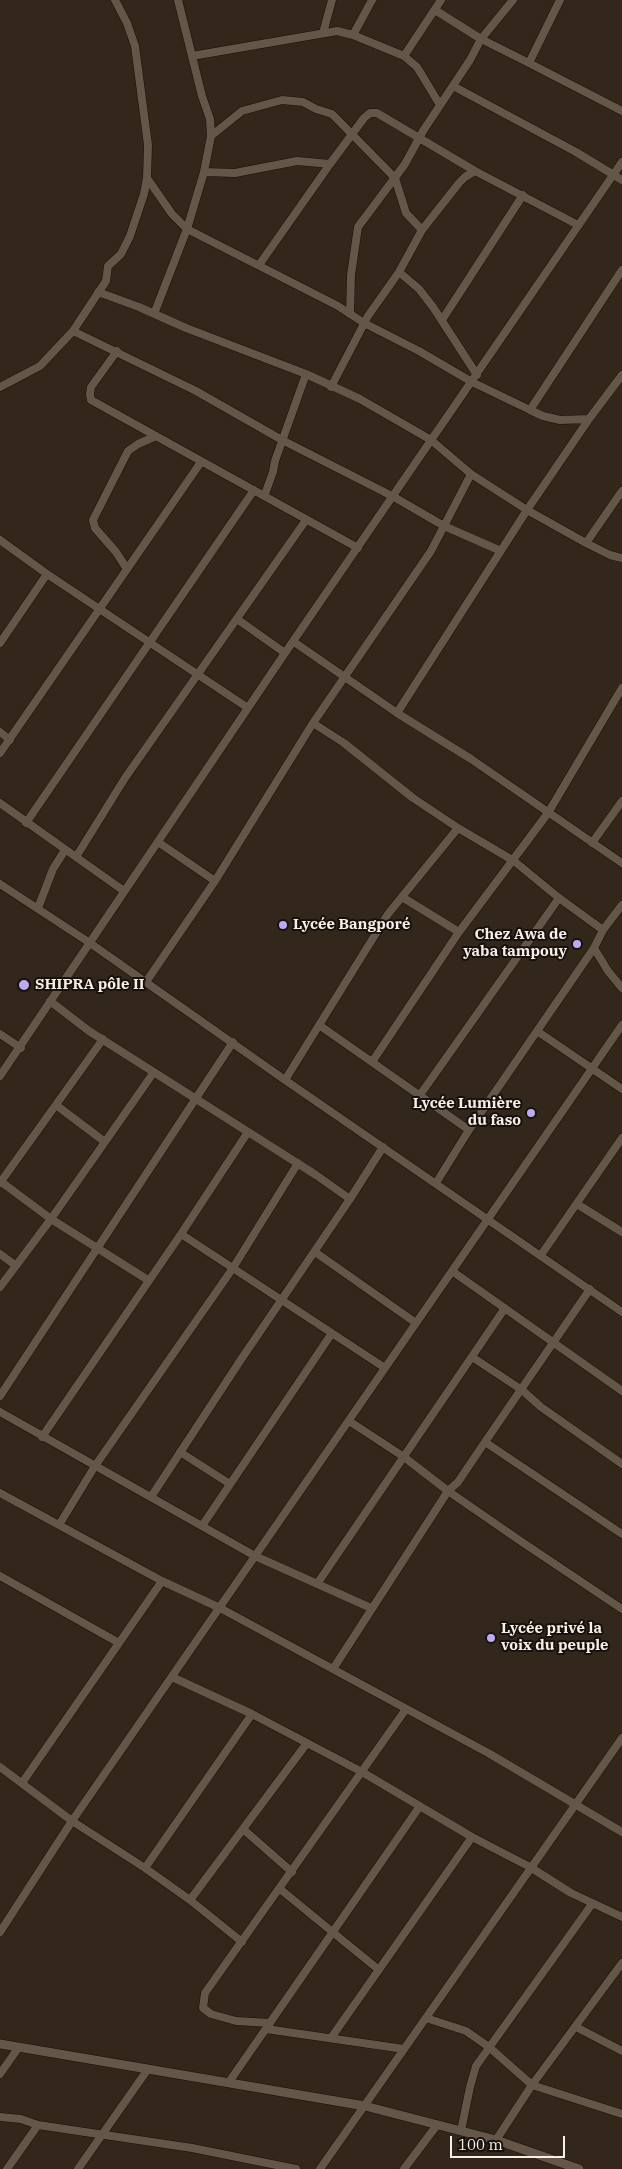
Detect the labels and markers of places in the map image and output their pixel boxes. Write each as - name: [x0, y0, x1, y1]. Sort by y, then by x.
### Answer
- place label: Lycée Bangporé: [293, 916, 410, 934]
- marker: Lycée Bangporé: [277, 919, 289, 931]
- place label: Chez Awa de yaba tampouy: [463, 926, 567, 961]
- marker: Chez Awa de yaba tampouy: [571, 938, 583, 950]
- place label: SHIPRA pôle II: [35, 976, 144, 994]
- marker: SHIPRA pôle II: [17, 978, 31, 992]
- place label: Lycée Lumière du faso: [413, 1095, 521, 1130]
- marker: Lycée Lumière du faso: [525, 1107, 537, 1119]
- place label: Lycée privé la voix du peuple: [501, 1620, 609, 1655]
- marker: Lycée privé la voix du peuple: [485, 1632, 497, 1644]

